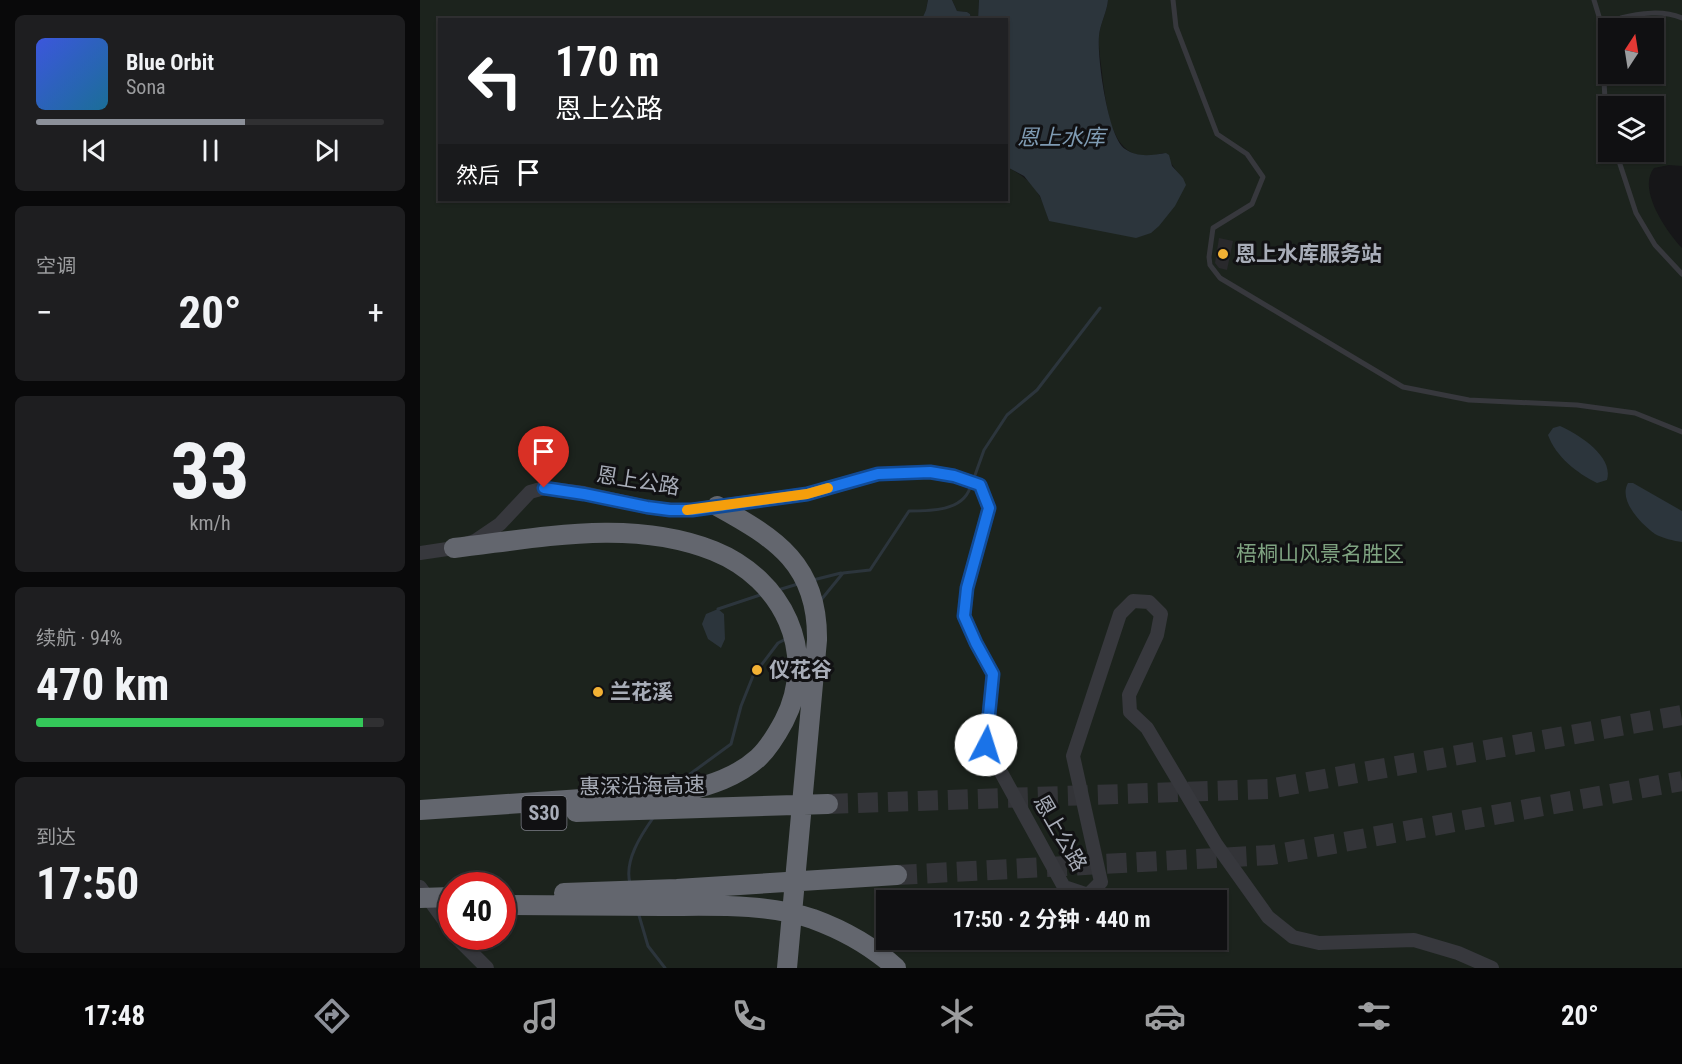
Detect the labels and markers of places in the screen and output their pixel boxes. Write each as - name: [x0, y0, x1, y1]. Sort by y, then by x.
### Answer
- place label: 恩上水库服务站: [1235, 242, 1382, 266]
- marker: 恩上水库服务站: [1216, 247, 1230, 261]
- pin: [518, 426, 569, 488]
- place label: 仪花谷: [769, 658, 832, 682]
- marker: 仪花谷: [750, 663, 764, 677]
- place label: 兰花溪: [610, 680, 673, 704]
- marker: 兰花溪: [591, 685, 605, 699]

